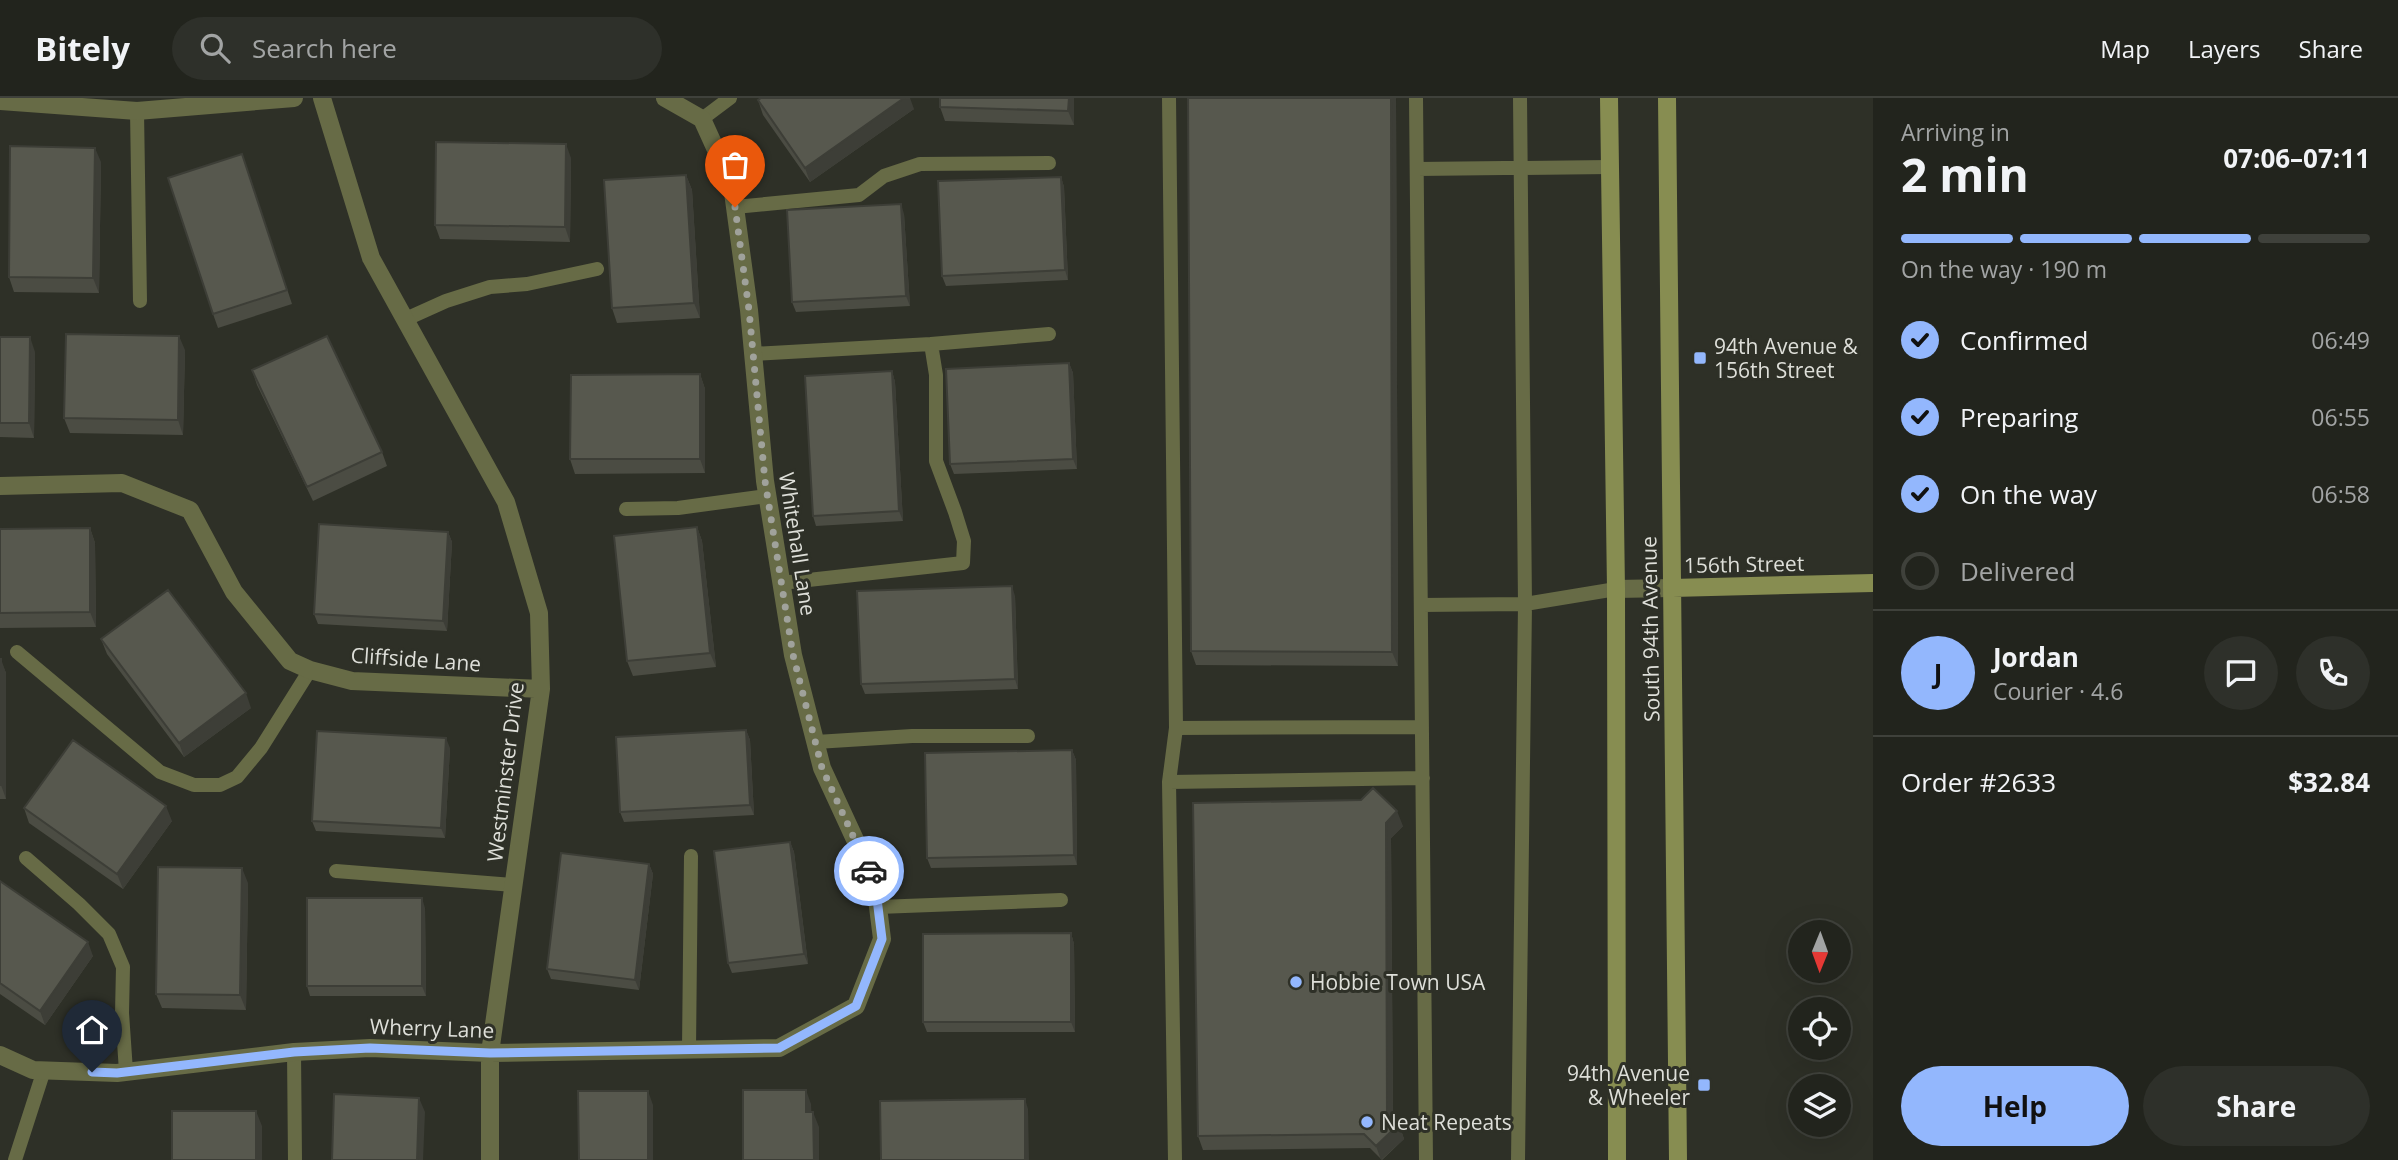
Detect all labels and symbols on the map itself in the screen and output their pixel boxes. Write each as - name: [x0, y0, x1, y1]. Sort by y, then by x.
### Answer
- pin: [705, 135, 765, 207]
- place label: 94th Avenue & 156th Street: [1714, 332, 1858, 384]
- marker: 94th Avenue & 156th Street: [1692, 350, 1708, 366]
- street label: Whitehall Lane: [773, 470, 823, 618]
- street label: South 94th Avenue: [1634, 536, 1666, 722]
- street label: 156th Street: [1684, 549, 1804, 579]
- street label: Cliffside Lane: [350, 640, 482, 678]
- street label: Westminster Drive: [480, 680, 530, 864]
- courier: [834, 836, 904, 906]
- north arrow: [1788, 920, 1852, 984]
- place label: Hobbie Town USA: [1310, 968, 1486, 996]
- marker: Hobbie Town USA: [1288, 974, 1304, 990]
- pin: [62, 1000, 122, 1072]
- street label: Wherry Lane: [369, 1012, 495, 1044]
- place label: 94th Avenue & Wheeler: [1567, 1059, 1690, 1111]
- marker: 94th Avenue & Wheeler: [1696, 1077, 1712, 1093]
- place label: Neat Repeats: [1381, 1108, 1512, 1136]
- marker: Neat Repeats: [1359, 1114, 1375, 1130]

